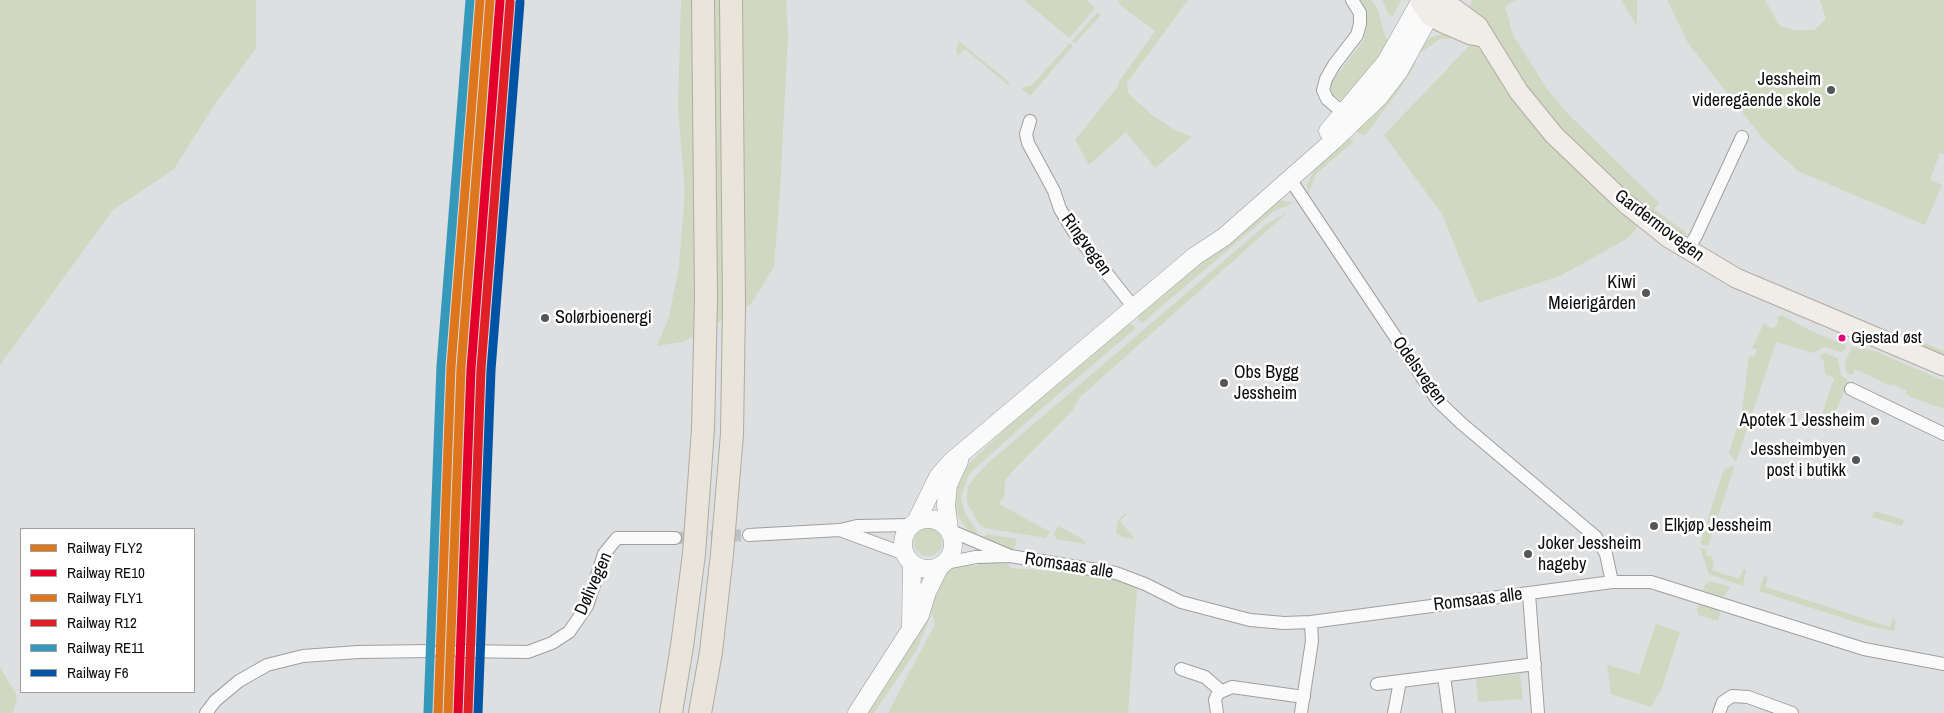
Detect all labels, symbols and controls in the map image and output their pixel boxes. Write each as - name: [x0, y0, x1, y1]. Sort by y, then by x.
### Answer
- place label: Jessheim videregående skole: [1692, 69, 1821, 112]
- marker: Jessheim videregående skole: [1825, 84, 1837, 96]
- street label: Gardermovegen: [1610, 185, 1708, 267]
- street label: Ringvegen: [1056, 210, 1116, 280]
- place label: Kiwi Meierigården: [1548, 272, 1636, 314]
- marker: Kiwi Meierigården: [1640, 287, 1652, 299]
- place label: Solørbioenergi: [555, 307, 652, 329]
- marker: Solørbioenergi: [539, 312, 551, 324]
- place label: Gjestad øst: [1851, 328, 1922, 348]
- street label: Odelsvegen: [1387, 333, 1451, 409]
- marker: Gjestad øst: [1837, 333, 1847, 343]
- place label: Obs Bygg Jessheim: [1234, 362, 1299, 404]
- marker: Obs Bygg Jessheim: [1218, 377, 1230, 389]
- place label: Apotek 1 Jessheim: [1739, 410, 1865, 432]
- marker: Apotek 1 Jessheim: [1869, 415, 1881, 427]
- place label: Jessheimbyen post i butikk: [1751, 439, 1846, 482]
- marker: Jessheimbyen post i butikk: [1850, 454, 1862, 466]
- place label: Elkjøp Jessheim: [1664, 515, 1771, 537]
- marker: Elkjøp Jessheim: [1648, 520, 1660, 532]
- legend: [20, 528, 195, 693]
- place label: Joker Jessheim hageby: [1538, 533, 1641, 576]
- text: Railway FLY2: [67, 537, 143, 558]
- street label: Romsaas alle: [1023, 548, 1115, 584]
- marker: Joker Jessheim hageby: [1522, 548, 1534, 560]
- street label: Dølivegen: [571, 549, 617, 619]
- text: Railway RE10: [67, 562, 145, 583]
- street label: Romsaas alle: [1432, 584, 1524, 616]
- text: Railway FLY1: [67, 587, 143, 608]
- text: Railway R12: [67, 612, 137, 633]
- text: Railway RE11: [67, 637, 144, 658]
- text: Railway F6: [67, 662, 129, 683]

